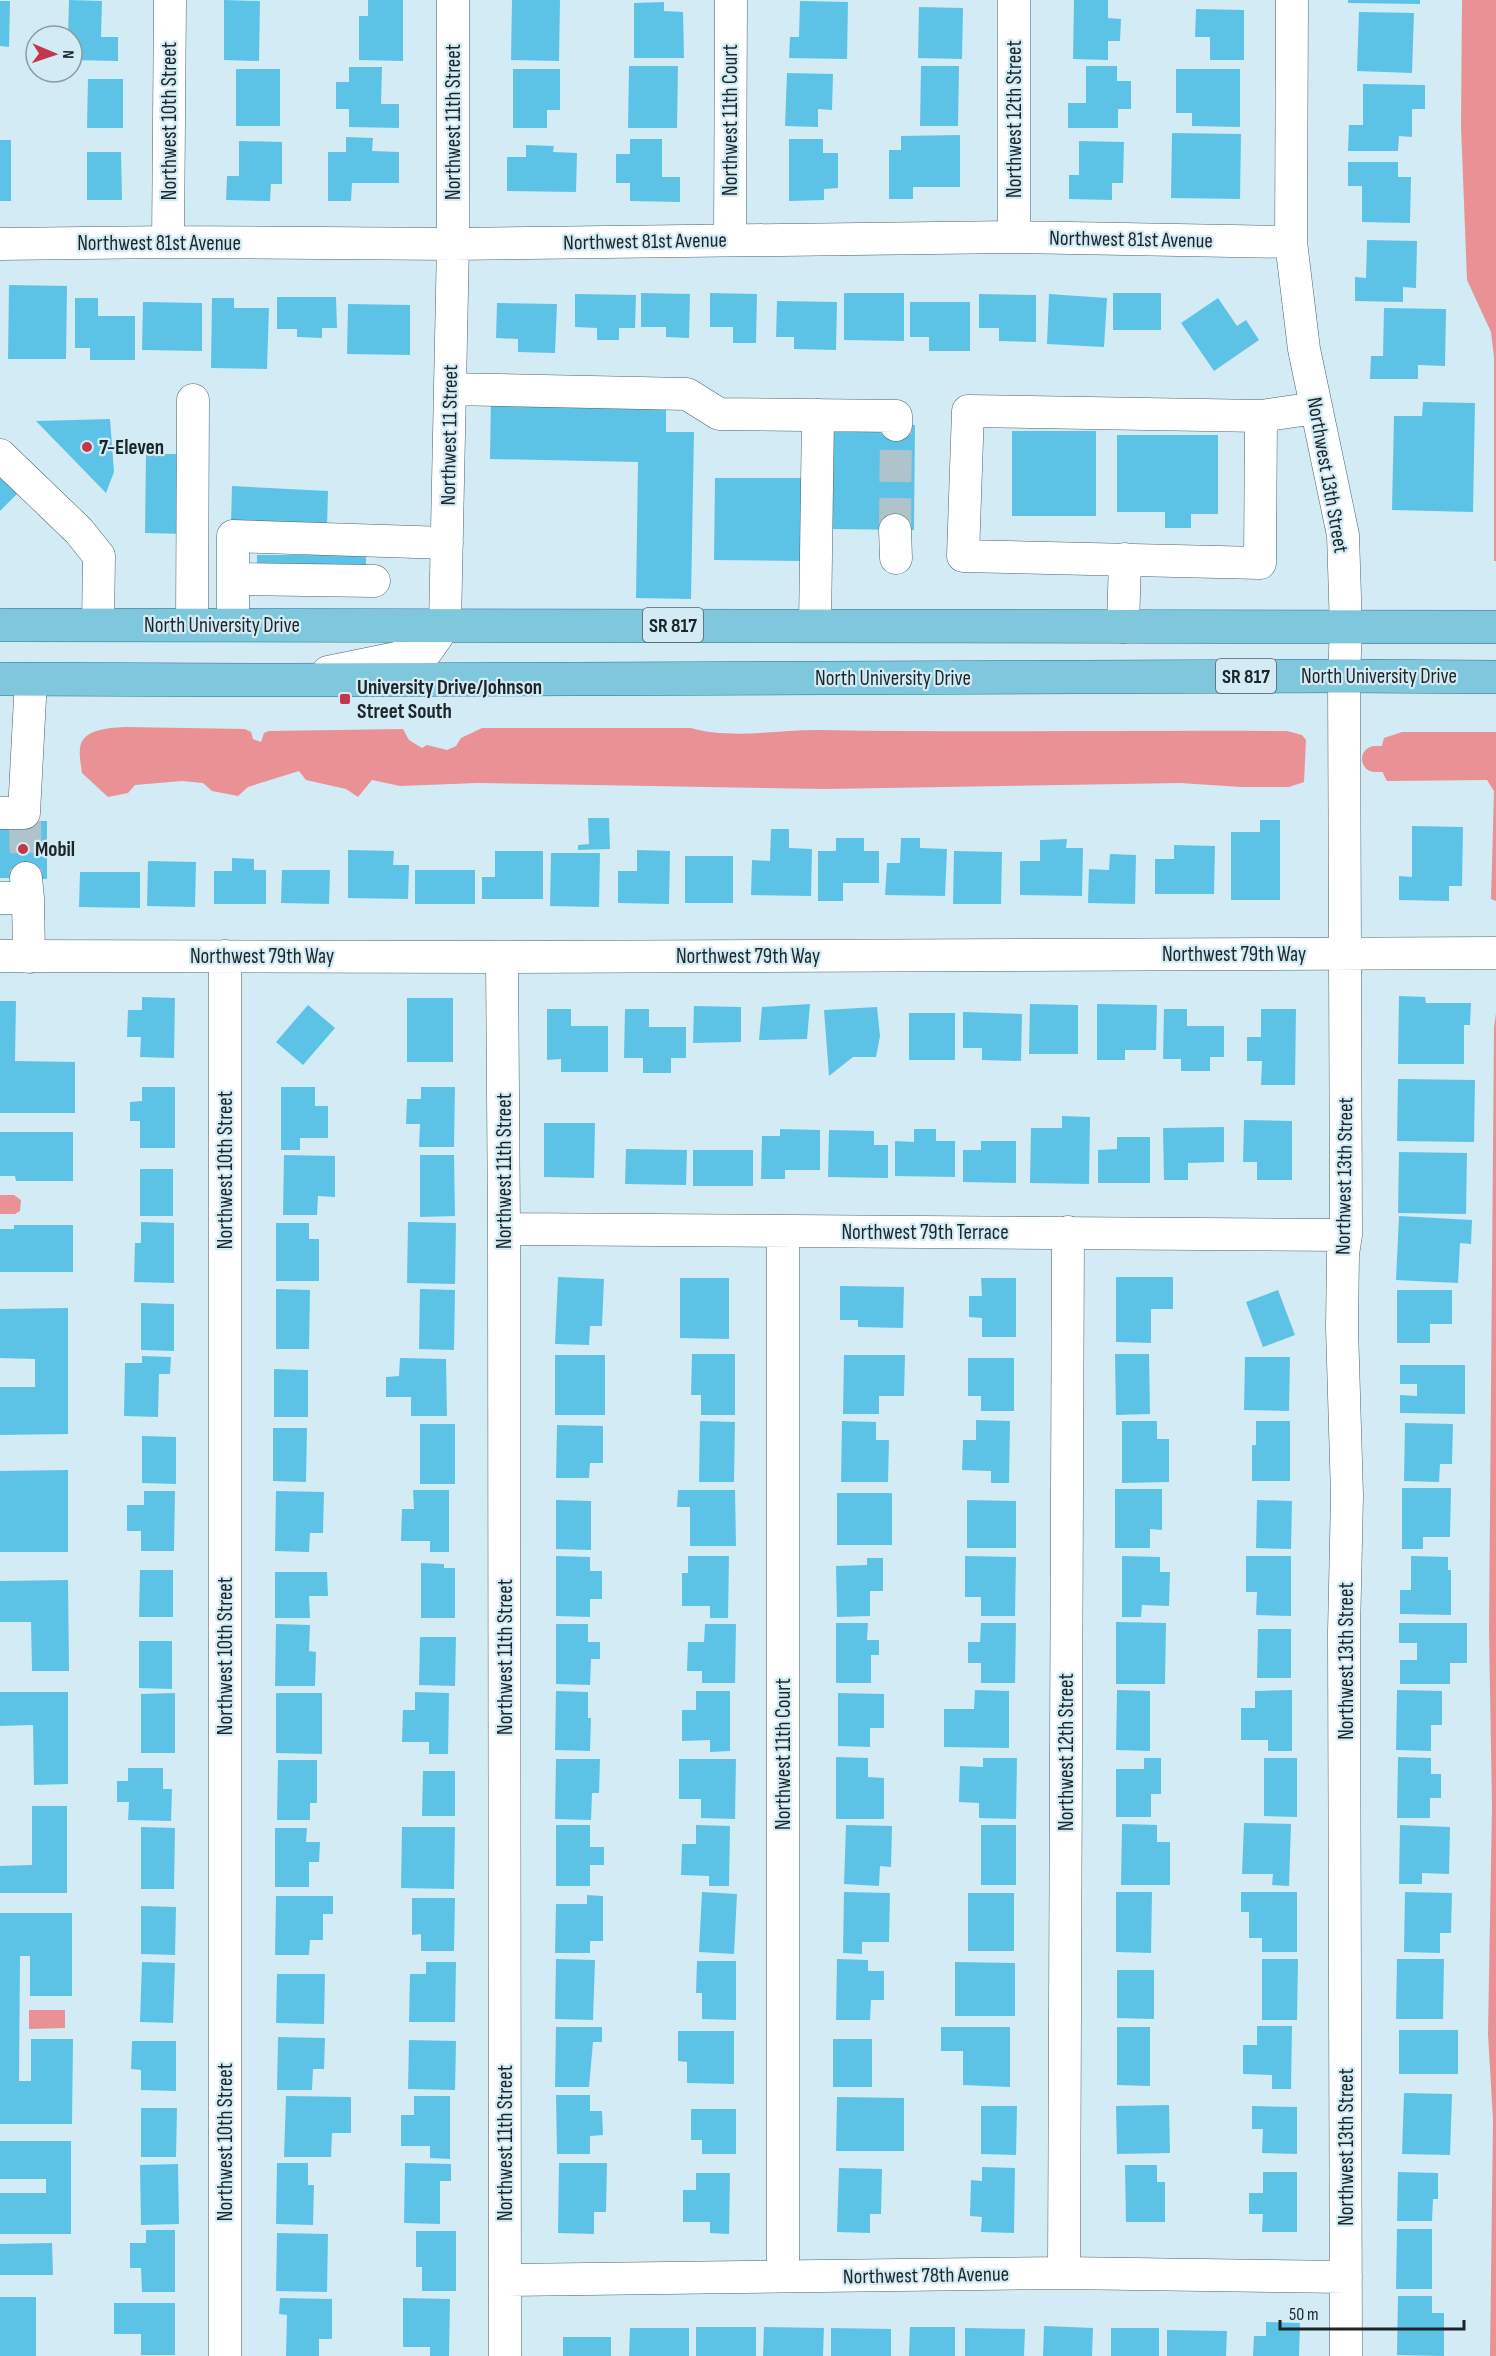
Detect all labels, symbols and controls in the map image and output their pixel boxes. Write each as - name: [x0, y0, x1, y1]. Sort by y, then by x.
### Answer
- north arrow: [24, 24, 84, 84]
- street label: Northwest 12th Street: [1002, 40, 1027, 198]
- street label: Northwest 10th Street: [157, 42, 182, 200]
- street label: Northwest 11th Street: [441, 44, 466, 200]
- street label: Northwest 11th Court: [718, 44, 743, 196]
- text: N: [58, 50, 77, 59]
- street label: Northwest 81st Avenue: [1049, 226, 1213, 253]
- street label: Northwest 81st Avenue: [563, 228, 727, 255]
- street label: Northwest 81st Avenue: [77, 231, 241, 256]
- street label: Northwest 11 Street: [436, 364, 463, 506]
- street label: Northwest 13th Street: [1302, 395, 1354, 555]
- place label: 7-Eleven: [99, 435, 164, 460]
- marker: 7-Eleven: [80, 440, 94, 454]
- road number: SR 817: [643, 608, 703, 642]
- street label: North University Drive: [144, 613, 300, 638]
- road number: SR 817: [1216, 659, 1276, 693]
- street label: North University Drive: [1301, 664, 1457, 689]
- street label: North University Drive: [815, 666, 971, 691]
- place label: University Drive/Johnson Street South: [357, 675, 542, 724]
- marker: University Drive/Johnson Street South: [338, 692, 352, 706]
- place label: Mobil: [35, 837, 75, 862]
- marker: Mobil: [16, 842, 30, 856]
- street label: Northwest 79th Way: [1162, 942, 1306, 967]
- street label: Northwest 79th Way: [190, 944, 334, 969]
- street label: Northwest 79th Way: [676, 944, 820, 969]
- street label: Northwest 10th Street: [213, 1091, 238, 1249]
- street label: Northwest 11th Street: [492, 1093, 517, 1249]
- street label: Northwest 13th Street: [1331, 1097, 1358, 1255]
- street label: Northwest 79th Terrace: [841, 1220, 1009, 1245]
- street label: Northwest 10th Street: [213, 1577, 238, 1735]
- street label: Northwest 11th Street: [493, 1579, 518, 1735]
- street label: Northwest 13th Street: [1334, 1582, 1359, 1740]
- street label: Northwest 12th Street: [1054, 1673, 1079, 1831]
- street label: Northwest 11th Court: [771, 1678, 796, 1830]
- street label: Northwest 10th Street: [213, 2063, 238, 2221]
- street label: Northwest 11th Street: [493, 2065, 518, 2221]
- street label: Northwest 13th Street: [1334, 2068, 1359, 2226]
- street label: Northwest 78th Avenue: [843, 2262, 1009, 2289]
- scale bar: [1280, 2293, 1464, 2331]
- text: 50 m: [1289, 2304, 1319, 2325]

